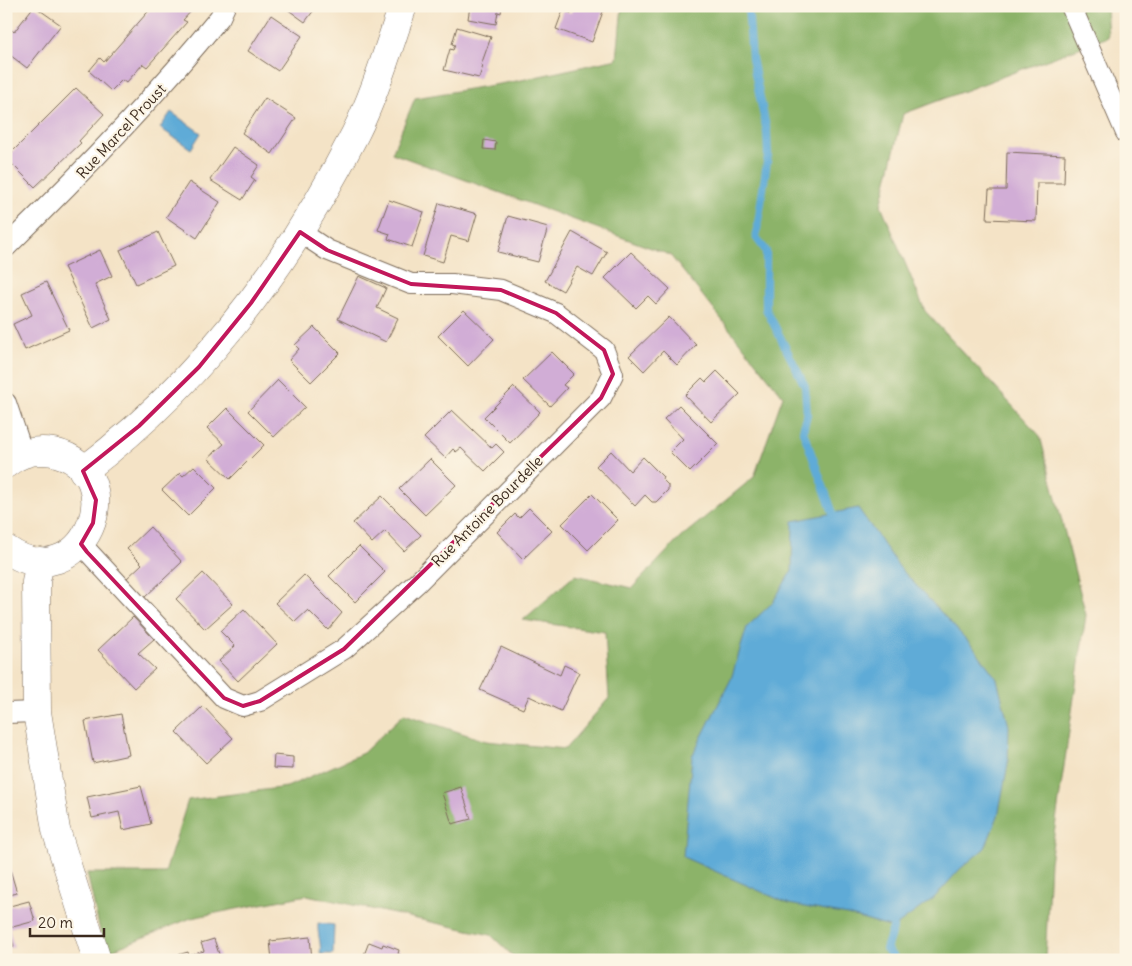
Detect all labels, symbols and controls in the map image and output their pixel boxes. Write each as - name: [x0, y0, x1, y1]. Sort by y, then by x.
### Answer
- street label: Rue Marcel Proust: [72, 80, 170, 182]
- street label: Rue Antoine Bourdelle: [427, 451, 547, 571]
- scale bar: [30, 906, 104, 938]
- text: 20 m: [38, 913, 73, 932]

